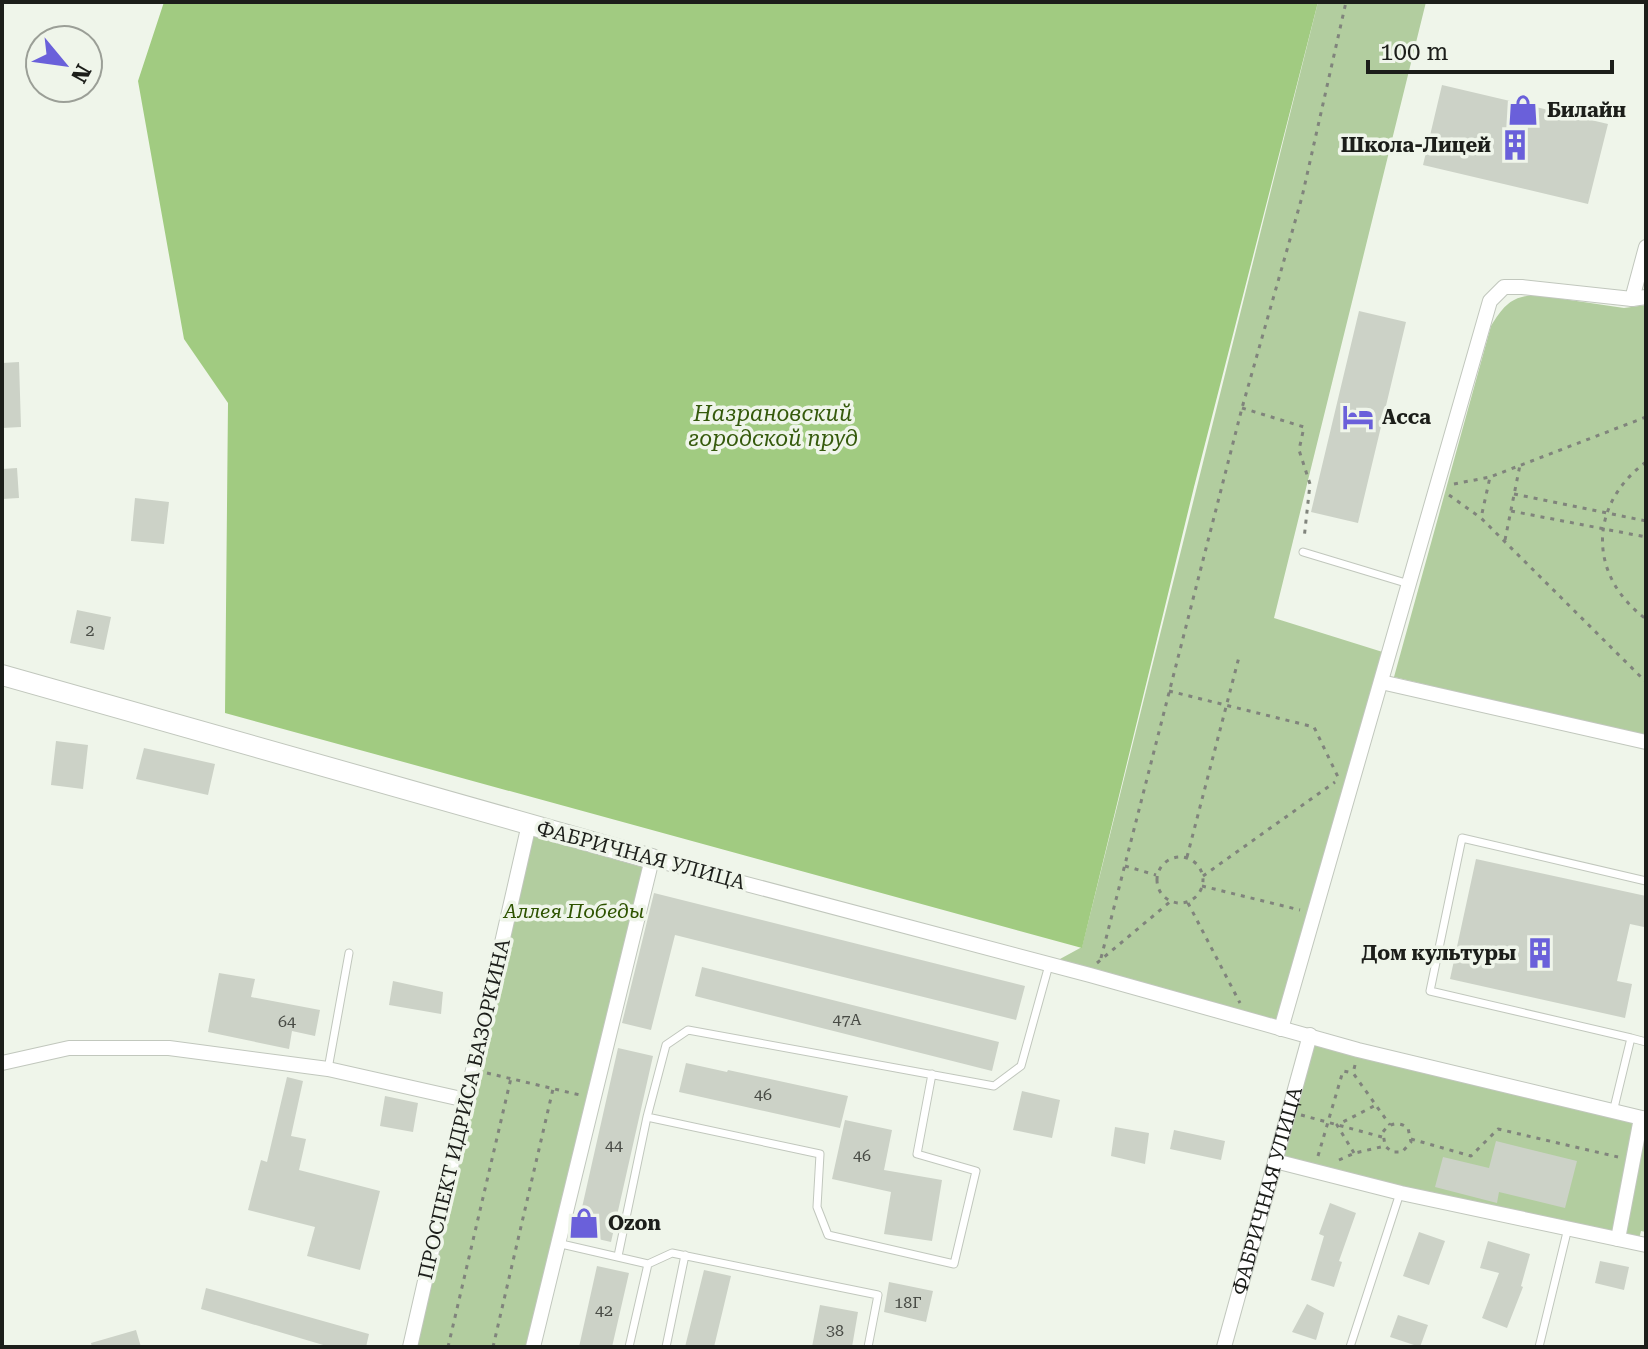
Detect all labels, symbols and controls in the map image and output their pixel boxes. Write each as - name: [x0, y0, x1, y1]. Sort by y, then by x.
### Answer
- north arrow: [24, 24, 104, 104]
- scale bar: [1368, 24, 1612, 74]
- text: 100 m: [1380, 38, 1448, 66]
- text: N: [66, 60, 96, 87]
- shop icon: Билайн: [1506, 93, 1540, 127]
- place label: Билайн: [1547, 98, 1626, 122]
- building icon: Школа-Лицей: [1498, 128, 1532, 162]
- place label: Школа-Лицей: [1341, 133, 1491, 157]
- hotel icon: Асса: [1341, 400, 1375, 434]
- water label: Назрановский городской пруд: [688, 401, 858, 451]
- place label: Асса: [1382, 405, 1431, 429]
- house number: 2: [86, 621, 95, 640]
- street label: ФАБРИЧНАЯ УЛИЦА: [534, 816, 748, 894]
- park label: Аллея Победы: [503, 899, 644, 923]
- street label: ПРОСПЕКТ ИДРИСА БАЗОРКИНА: [413, 936, 515, 1282]
- building icon: Дом культуры: [1523, 936, 1557, 970]
- place label: Дом культуры: [1362, 941, 1516, 965]
- house number: 47А: [832, 1010, 862, 1029]
- house number: 64: [278, 1012, 296, 1031]
- street label: ФАБРИЧНАЯ УЛИЦА: [1227, 1084, 1307, 1298]
- house number: 46: [754, 1085, 772, 1104]
- house number: 44: [605, 1136, 623, 1155]
- house number: 46: [853, 1146, 871, 1165]
- shop icon: Ozon: [567, 1206, 601, 1240]
- place label: Ozon: [608, 1211, 661, 1235]
- house number: 18Г: [894, 1293, 922, 1312]
- house number: 42: [595, 1301, 613, 1320]
- house number: 38: [826, 1321, 844, 1340]

